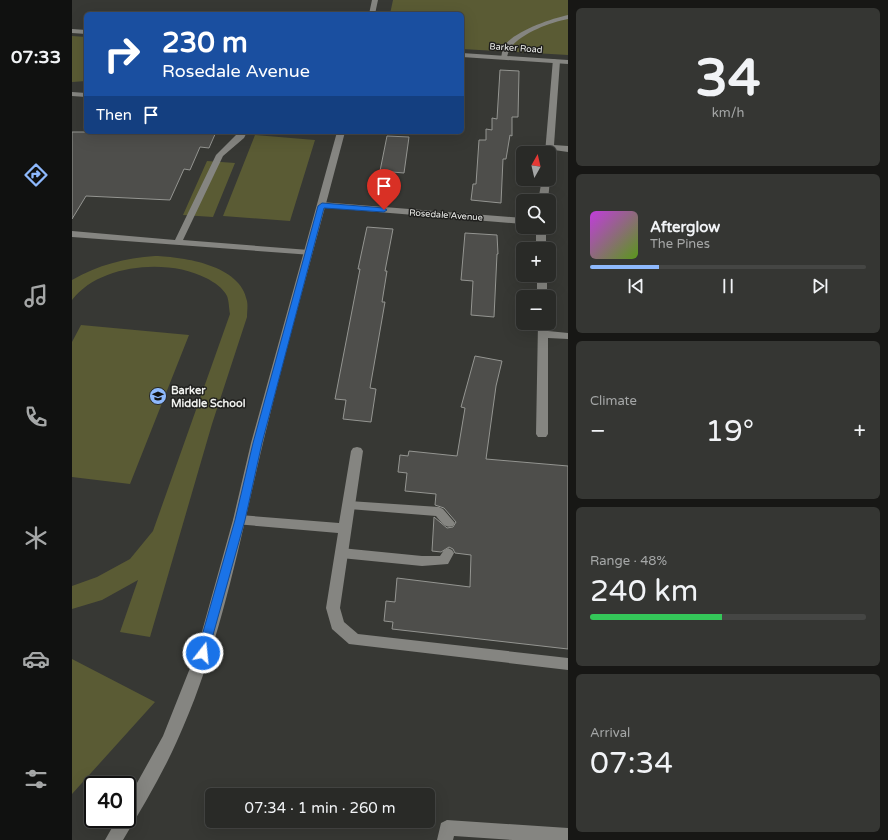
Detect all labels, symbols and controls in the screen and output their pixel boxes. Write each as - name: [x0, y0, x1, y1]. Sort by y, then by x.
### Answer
- text: 230 m: [162, 26, 248, 60]
- icon: right: [96, 28, 148, 80]
- street label: Barker Road: [489, 41, 543, 56]
- text: 07:33: [11, 46, 61, 68]
- text: 34: [695, 47, 761, 110]
- text: Rosedale Avenue: [162, 60, 310, 82]
- icon: arrive: [140, 104, 162, 126]
- text: km/h: [712, 105, 744, 121]
- text: Then: [96, 106, 132, 124]
- north arrow: [516, 146, 556, 186]
- map controls: [516, 146, 556, 330]
- icon: directions: [22, 161, 50, 189]
- pin: [367, 169, 401, 210]
- icon: arrive: [373, 175, 395, 197]
- button: search: [516, 194, 556, 234]
- street label: Rosedale Avenue: [409, 207, 483, 224]
- text: Afterglow: [650, 218, 720, 236]
- text: The Pines: [650, 236, 710, 252]
- button: +: [516, 242, 556, 282]
- icon: previous: [625, 275, 647, 297]
- icon: pause: [717, 275, 739, 297]
- icon: next: [809, 275, 831, 297]
- icon: music: [22, 282, 50, 310]
- button: −: [516, 290, 556, 330]
- place label: Barker Middle School: [171, 384, 246, 410]
- school or university icon: Barker Middle School: [148, 386, 168, 406]
- text: Climate: [590, 393, 637, 409]
- icon: phone: [22, 403, 50, 431]
- text: 19°: [705, 413, 754, 450]
- text: −: [590, 418, 606, 444]
- text: +: [854, 418, 866, 444]
- icon: climate: [22, 524, 50, 552]
- text: Range · 48%: [590, 553, 667, 569]
- text: 240 km: [590, 573, 698, 610]
- position arrow: [182, 632, 224, 674]
- icon: car: [22, 645, 50, 673]
- text: Arrival: [590, 725, 630, 741]
- text: 07:34: [590, 745, 673, 782]
- icon: filters: [22, 765, 50, 793]
- speed limit sign: 40: [84, 776, 136, 828]
- text: 07:34 · 1 min · 260 m: [245, 799, 395, 817]

